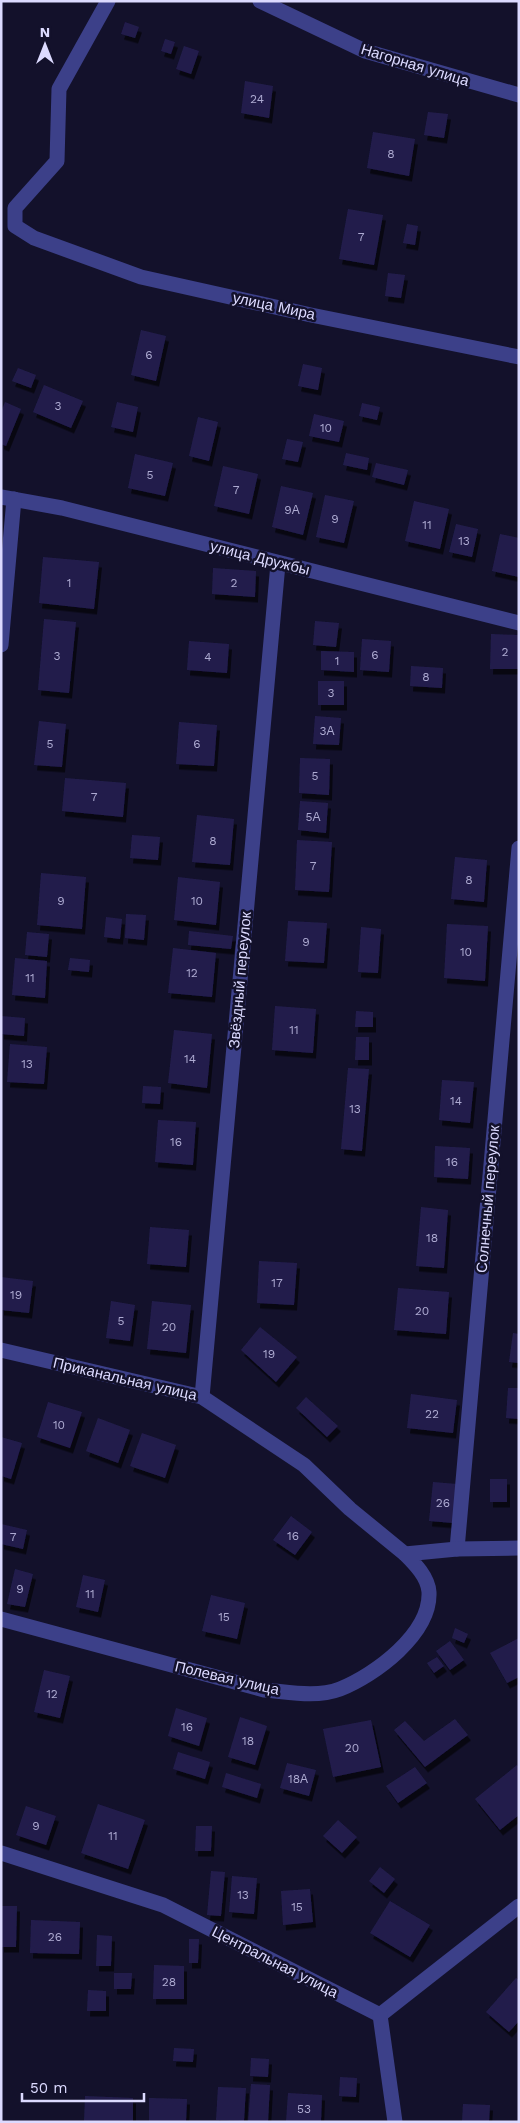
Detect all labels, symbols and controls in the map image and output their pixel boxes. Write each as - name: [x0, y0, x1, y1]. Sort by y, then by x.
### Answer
- north arrow: [20, 20, 70, 70]
- text: N: [40, 24, 50, 40]
- street label: Нагорная улица: [359, 40, 472, 90]
- house number: 24: [250, 92, 264, 106]
- house number: 8: [387, 147, 395, 161]
- house number: 7: [358, 230, 365, 244]
- street label: улица Мира: [231, 288, 318, 324]
- house number: 6: [145, 348, 153, 362]
- house number: 3: [55, 399, 62, 413]
- house number: 10: [320, 421, 332, 435]
- house number: 5: [147, 468, 154, 482]
- house number: 7: [233, 483, 240, 497]
- house number: 9А: [284, 503, 300, 517]
- house number: 9: [331, 512, 339, 526]
- house number: 11: [422, 518, 432, 532]
- house number: 13: [458, 534, 470, 548]
- street label: улица Дружбы: [208, 537, 312, 579]
- house number: 1: [67, 576, 71, 590]
- house number: 2: [231, 576, 238, 590]
- house number: 2: [502, 645, 509, 659]
- house number: 6: [371, 648, 379, 662]
- house number: 3: [54, 649, 61, 663]
- house number: 4: [204, 650, 212, 664]
- house number: 1: [335, 654, 339, 668]
- house number: 8: [422, 670, 430, 684]
- house number: 3: [328, 686, 335, 700]
- house number: 3А: [320, 724, 335, 738]
- house number: 5: [47, 737, 54, 751]
- house number: 6: [193, 737, 201, 751]
- house number: 5: [312, 769, 319, 783]
- house number: 7: [91, 790, 98, 804]
- house number: 5А: [306, 810, 321, 824]
- house number: 8: [209, 834, 217, 848]
- house number: 7: [310, 859, 317, 873]
- house number: 8: [465, 873, 473, 887]
- house number: 9: [57, 894, 65, 908]
- house number: 10: [191, 894, 203, 908]
- street label: Звёздный переулок: [225, 910, 255, 1049]
- house number: 9: [302, 935, 310, 949]
- house number: 10: [460, 945, 472, 959]
- house number: 12: [186, 966, 198, 980]
- house number: 11: [25, 971, 35, 985]
- house number: 11: [289, 1023, 299, 1037]
- house number: 14: [184, 1052, 196, 1066]
- house number: 13: [21, 1057, 33, 1071]
- house number: 14: [450, 1094, 462, 1108]
- house number: 13: [349, 1102, 361, 1116]
- street label: Солнечный переулок: [473, 1124, 503, 1274]
- house number: 16: [170, 1135, 182, 1149]
- house number: 16: [446, 1155, 458, 1169]
- house number: 18: [426, 1231, 438, 1245]
- house number: 17: [271, 1276, 283, 1290]
- house number: 19: [10, 1288, 22, 1302]
- house number: 20: [415, 1304, 429, 1318]
- house number: 5: [118, 1314, 125, 1328]
- house number: 20: [162, 1320, 176, 1334]
- house number: 19: [263, 1347, 275, 1361]
- street label: Приканальная улица: [51, 1354, 199, 1404]
- house number: 22: [425, 1407, 439, 1421]
- house number: 10: [53, 1418, 65, 1432]
- house number: 26: [436, 1496, 450, 1510]
- house number: 16: [287, 1529, 299, 1543]
- house number: 7: [10, 1530, 17, 1544]
- house number: 9: [16, 1582, 24, 1596]
- house number: 11: [85, 1587, 95, 1601]
- house number: 15: [218, 1610, 230, 1624]
- street label: Полевая улица: [173, 1657, 282, 1699]
- house number: 12: [46, 1687, 58, 1701]
- house number: 16: [181, 1720, 193, 1734]
- house number: 18: [242, 1734, 254, 1748]
- house number: 20: [345, 1741, 359, 1755]
- house number: 18А: [288, 1772, 308, 1786]
- house number: 9: [32, 1819, 40, 1833]
- house number: 11: [108, 1829, 118, 1843]
- house number: 13: [237, 1888, 249, 1902]
- house number: 15: [291, 1900, 303, 1914]
- street label: Центральная улица: [209, 1922, 342, 2002]
- house number: 26: [48, 1930, 62, 1944]
- house number: 28: [162, 1975, 176, 1989]
- scale bar: [22, 2070, 145, 2102]
- text: 50 m: [30, 2079, 67, 2097]
- house number: 53: [297, 2102, 311, 2116]

